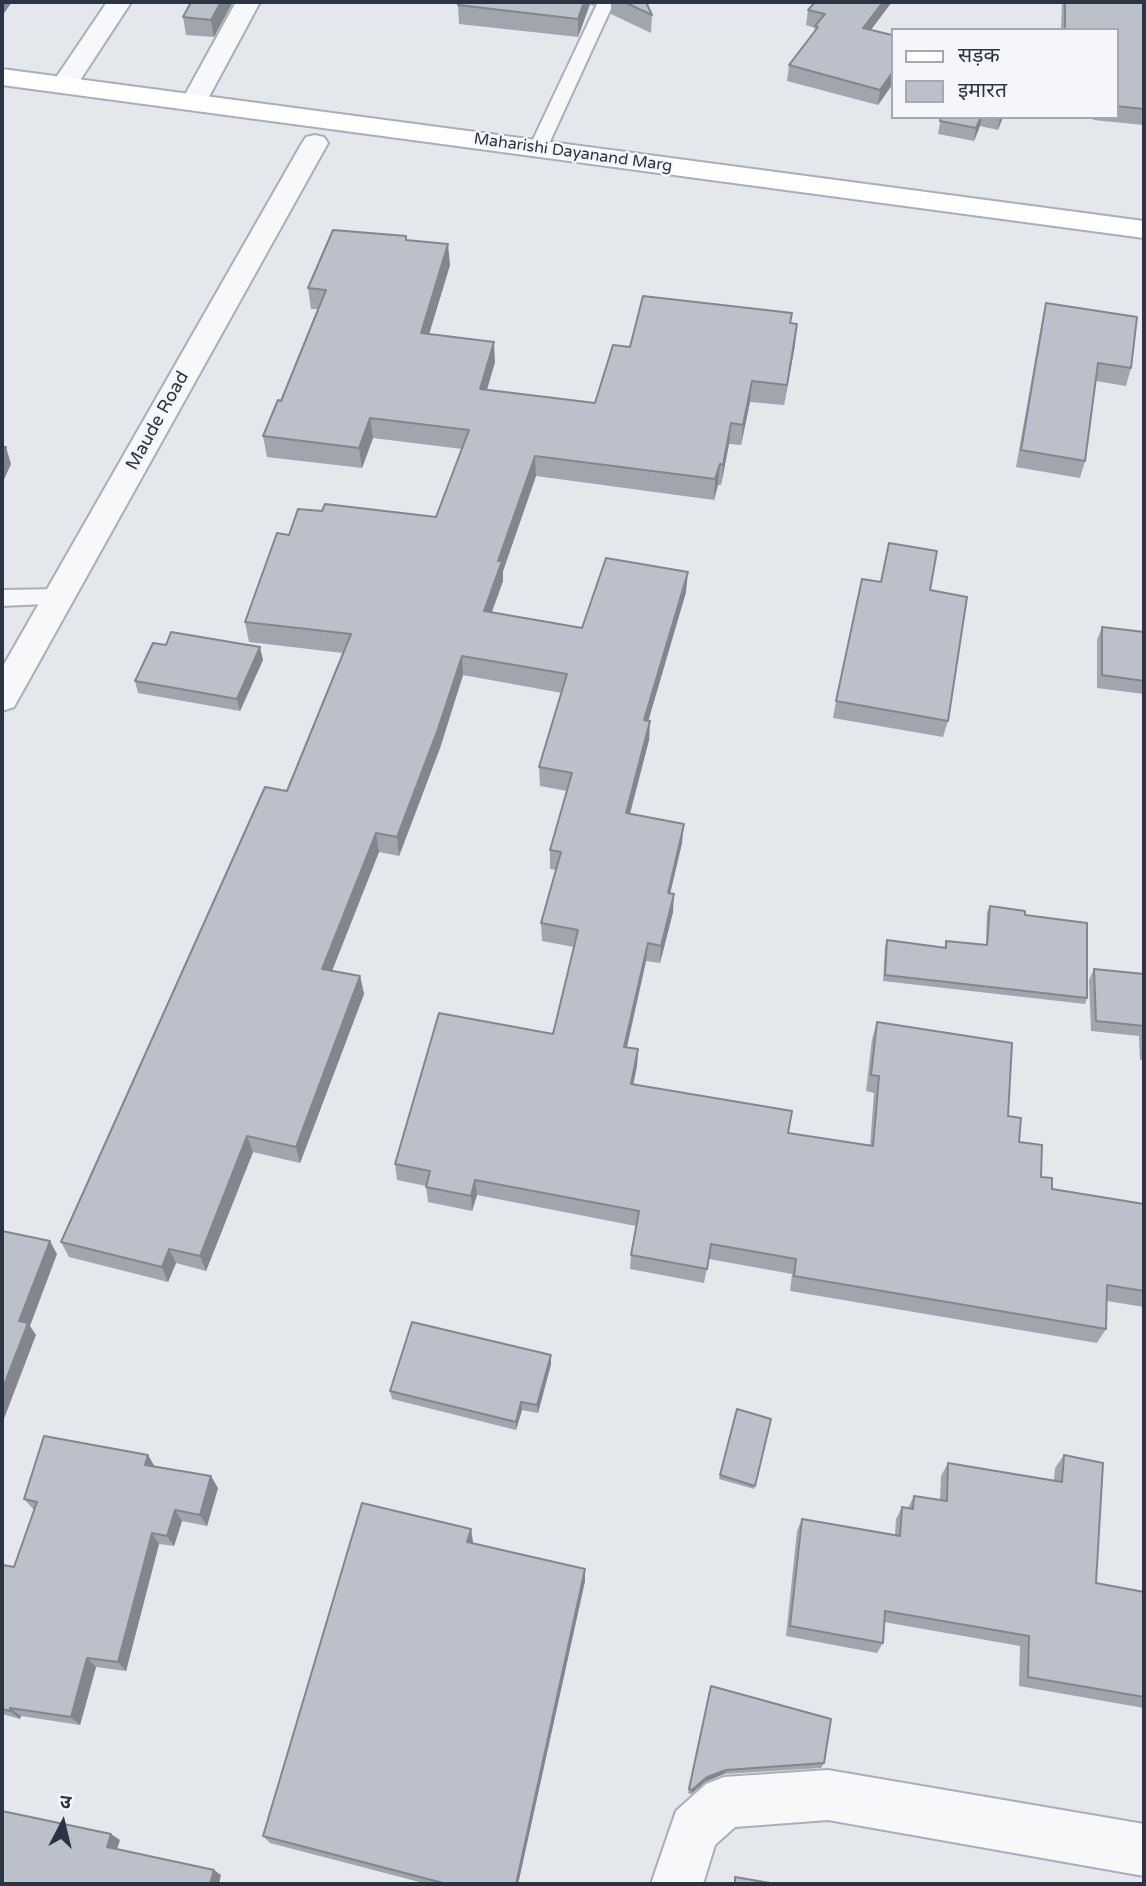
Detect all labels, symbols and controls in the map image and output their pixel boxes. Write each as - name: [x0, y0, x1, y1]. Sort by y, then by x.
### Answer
- legend: [890, 28, 1118, 119]
- text: सड़क: [958, 43, 1000, 68]
- text: इमारत: [958, 78, 1007, 103]
- street label: Maharishi Dayanand Marg: [473, 130, 673, 176]
- street label: Maude Road: [122, 368, 194, 474]
- north arrow: [28, 1788, 98, 1858]
- text: उ: [59, 1791, 72, 1814]

